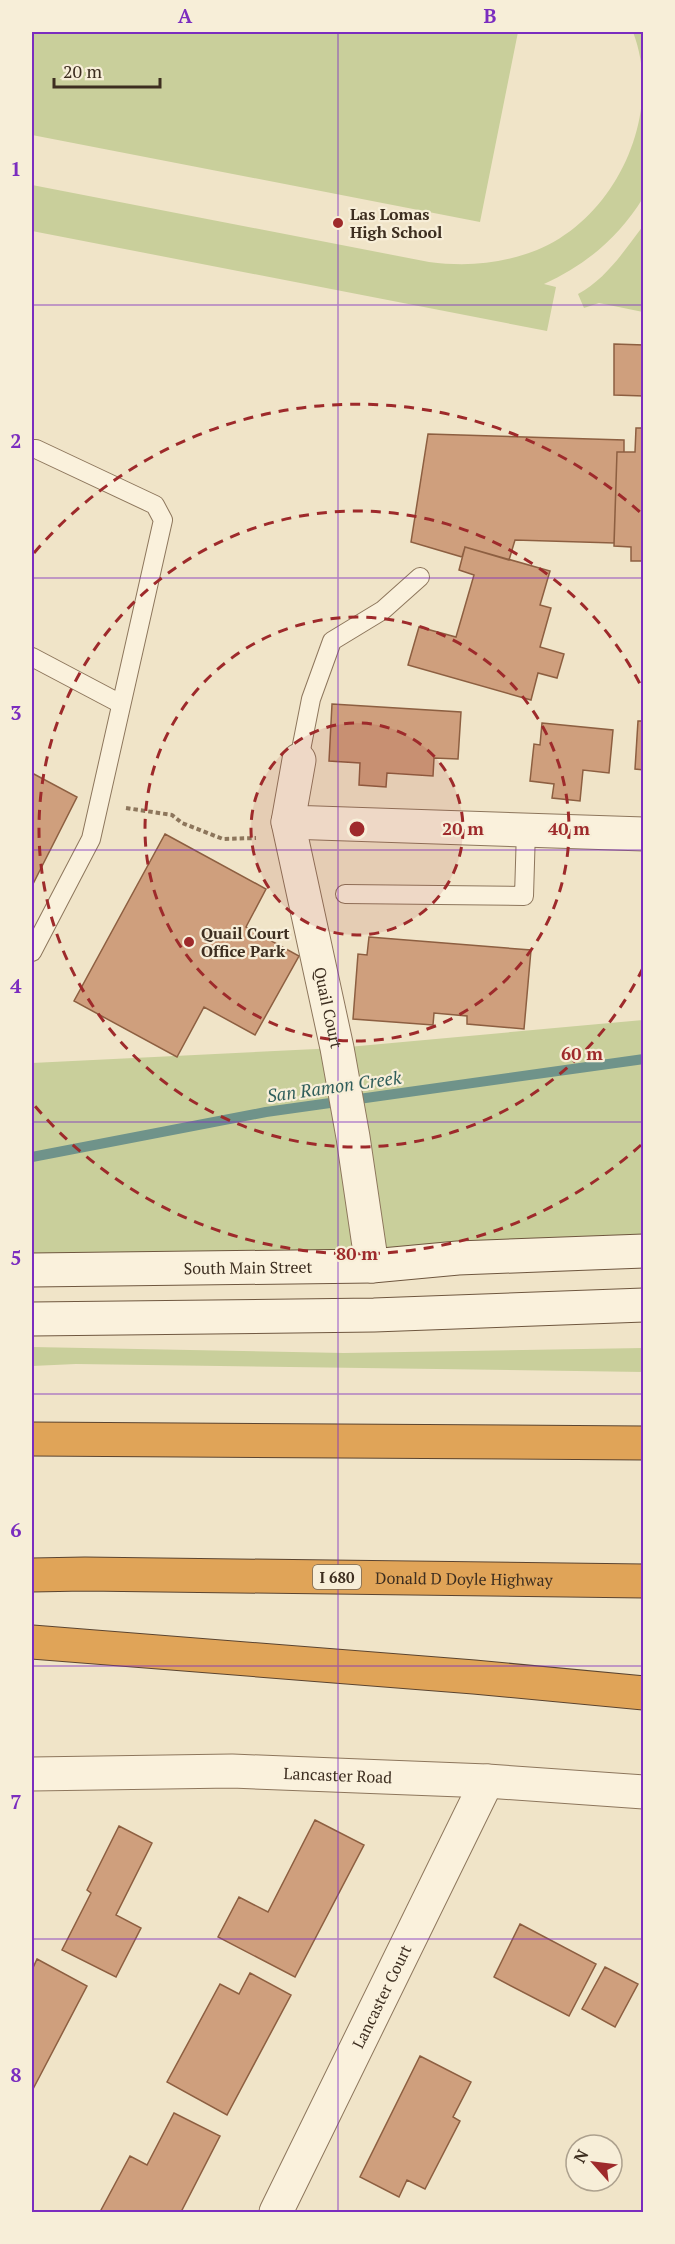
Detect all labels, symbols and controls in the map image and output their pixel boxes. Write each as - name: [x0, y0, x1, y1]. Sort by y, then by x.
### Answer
- text: A: [178, 2, 193, 29]
- text: B: [484, 2, 497, 29]
- scale bar: [54, 51, 160, 89]
- text: 20 m: [63, 59, 103, 83]
- text: 1: [10, 155, 22, 182]
- place label: Las Lomas High School: [350, 203, 442, 243]
- marker: Las Lomas High School: [331, 216, 345, 230]
- text: 2: [10, 427, 22, 454]
- text: 3: [10, 699, 22, 726]
- text: 20 m: [442, 816, 484, 840]
- text: 40 m: [548, 816, 590, 840]
- centre of rings: [347, 819, 367, 839]
- place label: Quail Court Office Park: [201, 922, 290, 962]
- marker: Quail Court Office Park: [182, 935, 196, 949]
- street label: Quail Court: [309, 965, 348, 1051]
- text: 4: [10, 972, 22, 999]
- text: 60 m: [561, 1041, 603, 1065]
- water label: San Ramon Creek: [265, 1065, 403, 1107]
- text: 80 m: [336, 1241, 378, 1265]
- text: 5: [10, 1244, 22, 1271]
- street label: South Main Street: [183, 1256, 313, 1279]
- text: 6: [10, 1516, 22, 1543]
- road number: I 680: [313, 1565, 361, 1589]
- street label: Donald D Doyle Highway: [375, 1567, 554, 1591]
- street label: Lancaster Road: [283, 1762, 393, 1788]
- text: 7: [10, 1788, 22, 1815]
- street label: Lancaster Court: [347, 1941, 416, 2052]
- text: 8: [10, 2061, 22, 2088]
- north arrow: [564, 2133, 624, 2193]
- text: N: [568, 2145, 593, 2166]

